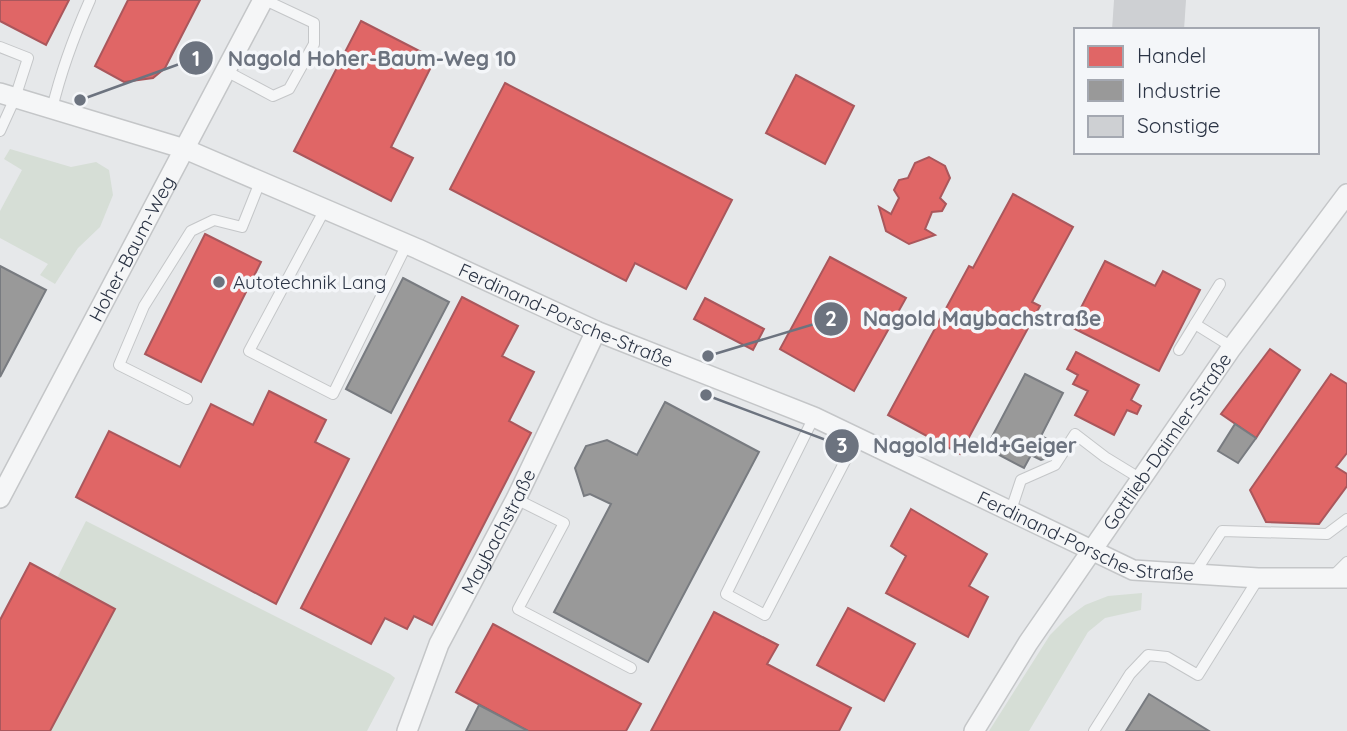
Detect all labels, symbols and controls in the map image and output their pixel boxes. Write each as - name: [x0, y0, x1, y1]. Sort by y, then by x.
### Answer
- legend: [1074, 28, 1319, 154]
- callout: Nagold Hoher-Baum-Weg 10: [179, 37, 530, 79]
- text: Handel: [1137, 42, 1206, 68]
- text: 1: [192, 45, 200, 71]
- text: Nagold Hoher-Baum-Weg 10: [228, 45, 516, 71]
- text: Industrie: [1137, 77, 1221, 103]
- text: Sonstige: [1137, 112, 1220, 138]
- street label: Hoher-Baum-Weg: [83, 172, 180, 326]
- street label: Ferdinand-Porsche-Straße: [455, 257, 677, 372]
- place label: Autotechnik Lang: [233, 270, 386, 294]
- marker: Autotechnik Lang: [211, 274, 227, 290]
- callout: Nagold Maybachstraße: [813, 298, 1115, 340]
- text: 2: [825, 305, 837, 331]
- text: Nagold Maybachstraße: [863, 305, 1101, 331]
- street label: Gottlieb-Daimler-Straße: [1097, 348, 1236, 535]
- callout: Nagold Held+Geiger: [824, 425, 1091, 467]
- text: 3: [836, 432, 848, 458]
- text: Nagold Held+Geiger: [873, 432, 1077, 458]
- street label: Maybachstraße: [456, 465, 541, 598]
- street label: Ferdinand-Porsche-Straße: [974, 485, 1195, 586]

